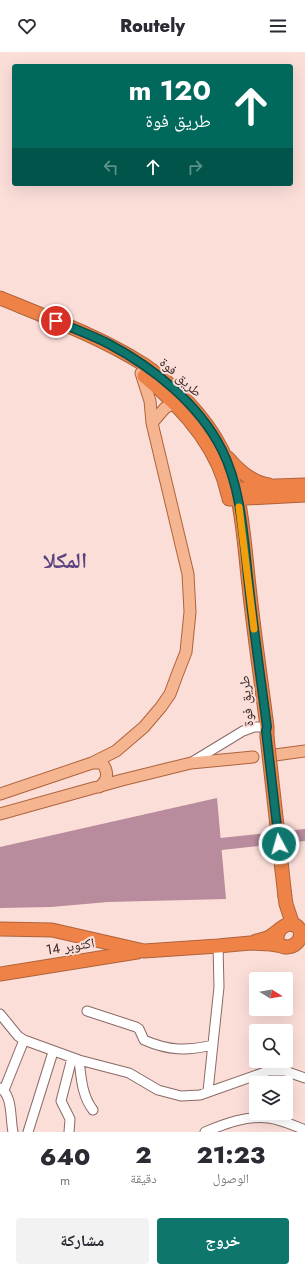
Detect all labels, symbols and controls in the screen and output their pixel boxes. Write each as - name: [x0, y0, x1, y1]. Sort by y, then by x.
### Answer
- text: Routely: [120, 13, 185, 39]
- icon: heart: [16, 15, 38, 37]
- icon: menu: [267, 15, 289, 37]
- text: 120 m: [128, 70, 211, 111]
- icon: ahead: [225, 80, 277, 132]
- text: طريق فوة: [145, 108, 211, 134]
- icon: left: [100, 156, 122, 178]
- icon: ahead: [142, 156, 164, 178]
- icon: right: [184, 156, 206, 178]
- pin: [39, 304, 73, 338]
- icon: arrive: [45, 310, 67, 332]
- street label: طريق فوة: [155, 352, 207, 402]
- district label: المكلا: [43, 544, 87, 576]
- street label: طريق فوة: [234, 675, 258, 727]
- position arrow: [258, 823, 300, 865]
- street label: 14 اكتوبر: [44, 932, 96, 960]
- north arrow: [249, 972, 293, 1016]
- map controls: [249, 972, 293, 1120]
- button: search: [249, 1024, 293, 1068]
- button: layers: [249, 1076, 293, 1120]
- text: 2: [135, 1137, 152, 1172]
- text: 21:23: [196, 1137, 265, 1172]
- text: 640: [40, 1139, 90, 1174]
- text: دقيقة: [130, 1169, 157, 1188]
- text: الوصول: [213, 1169, 249, 1188]
- text: m: [60, 1171, 70, 1190]
- button: مشاركة: [16, 1218, 149, 1264]
- button: خروج: [157, 1218, 289, 1264]

